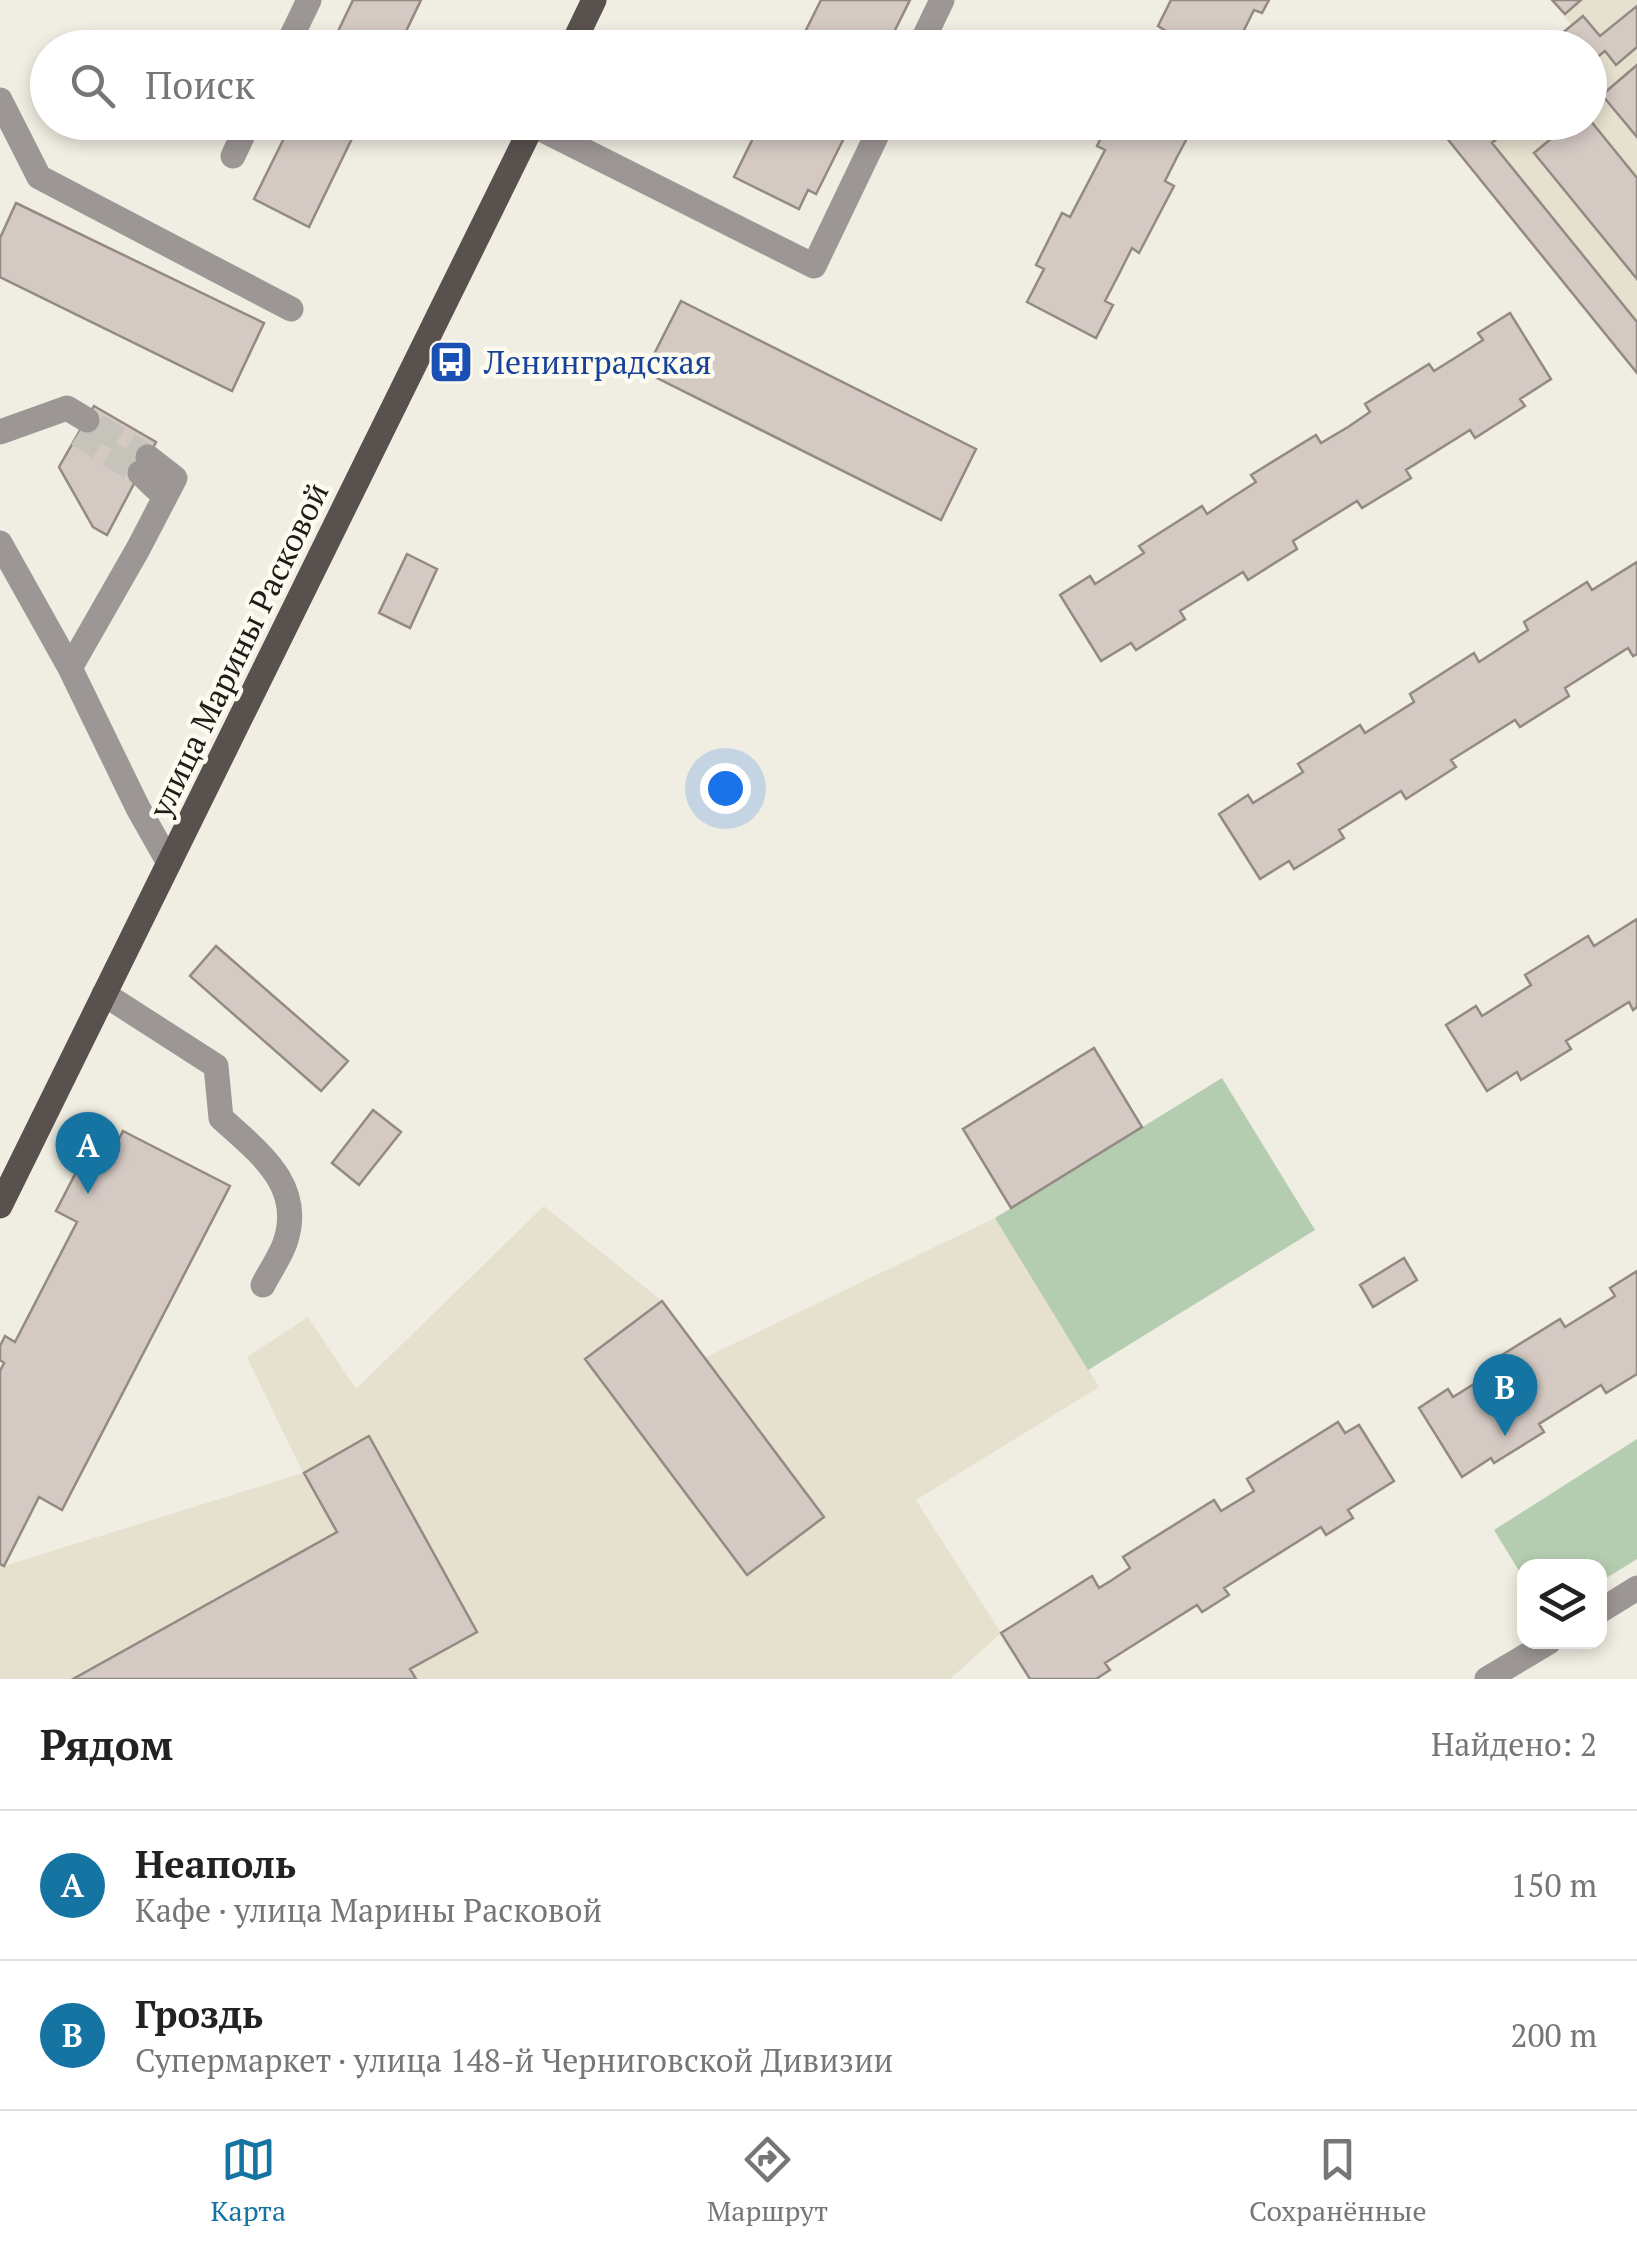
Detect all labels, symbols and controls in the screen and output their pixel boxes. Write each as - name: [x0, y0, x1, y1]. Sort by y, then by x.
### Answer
- search box: [30, 30, 1607, 140]
- icon: search: [65, 58, 120, 113]
- text: Поиск: [145, 60, 255, 110]
- bus stop icon: Ленинградская: [428, 339, 474, 385]
- place label: Ленинградская: [483, 341, 712, 383]
- street label: улица Марины Расковой: [138, 476, 337, 825]
- your location: [700, 763, 751, 814]
- pin: A: [56, 1112, 120, 1194]
- pin: B: [1472, 1354, 1538, 1436]
- map controls: [1517, 1559, 1607, 1649]
- button: layers: [1517, 1559, 1607, 1649]
- text: Рядом: [40, 1716, 173, 1772]
- text: Найдено: 2: [1431, 1723, 1597, 1765]
- text: Неаполь: [135, 1839, 296, 1889]
- text: A: [61, 1864, 84, 1906]
- text: 150 m: [1510, 1864, 1597, 1906]
- text: Кафе · улица Марины Расковой: [135, 1889, 602, 1931]
- text: Гроздь: [135, 1989, 263, 2039]
- text: B: [62, 2014, 83, 2056]
- text: 200 m: [1510, 2014, 1597, 2056]
- text: Супермаркет · улица 148-й Черниговской Дивизии: [135, 2039, 893, 2081]
- tab: Карта: [210, 2132, 286, 2229]
- tab: Маршрут: [707, 2132, 828, 2229]
- tab: Сохранённые: [1249, 2132, 1427, 2229]

